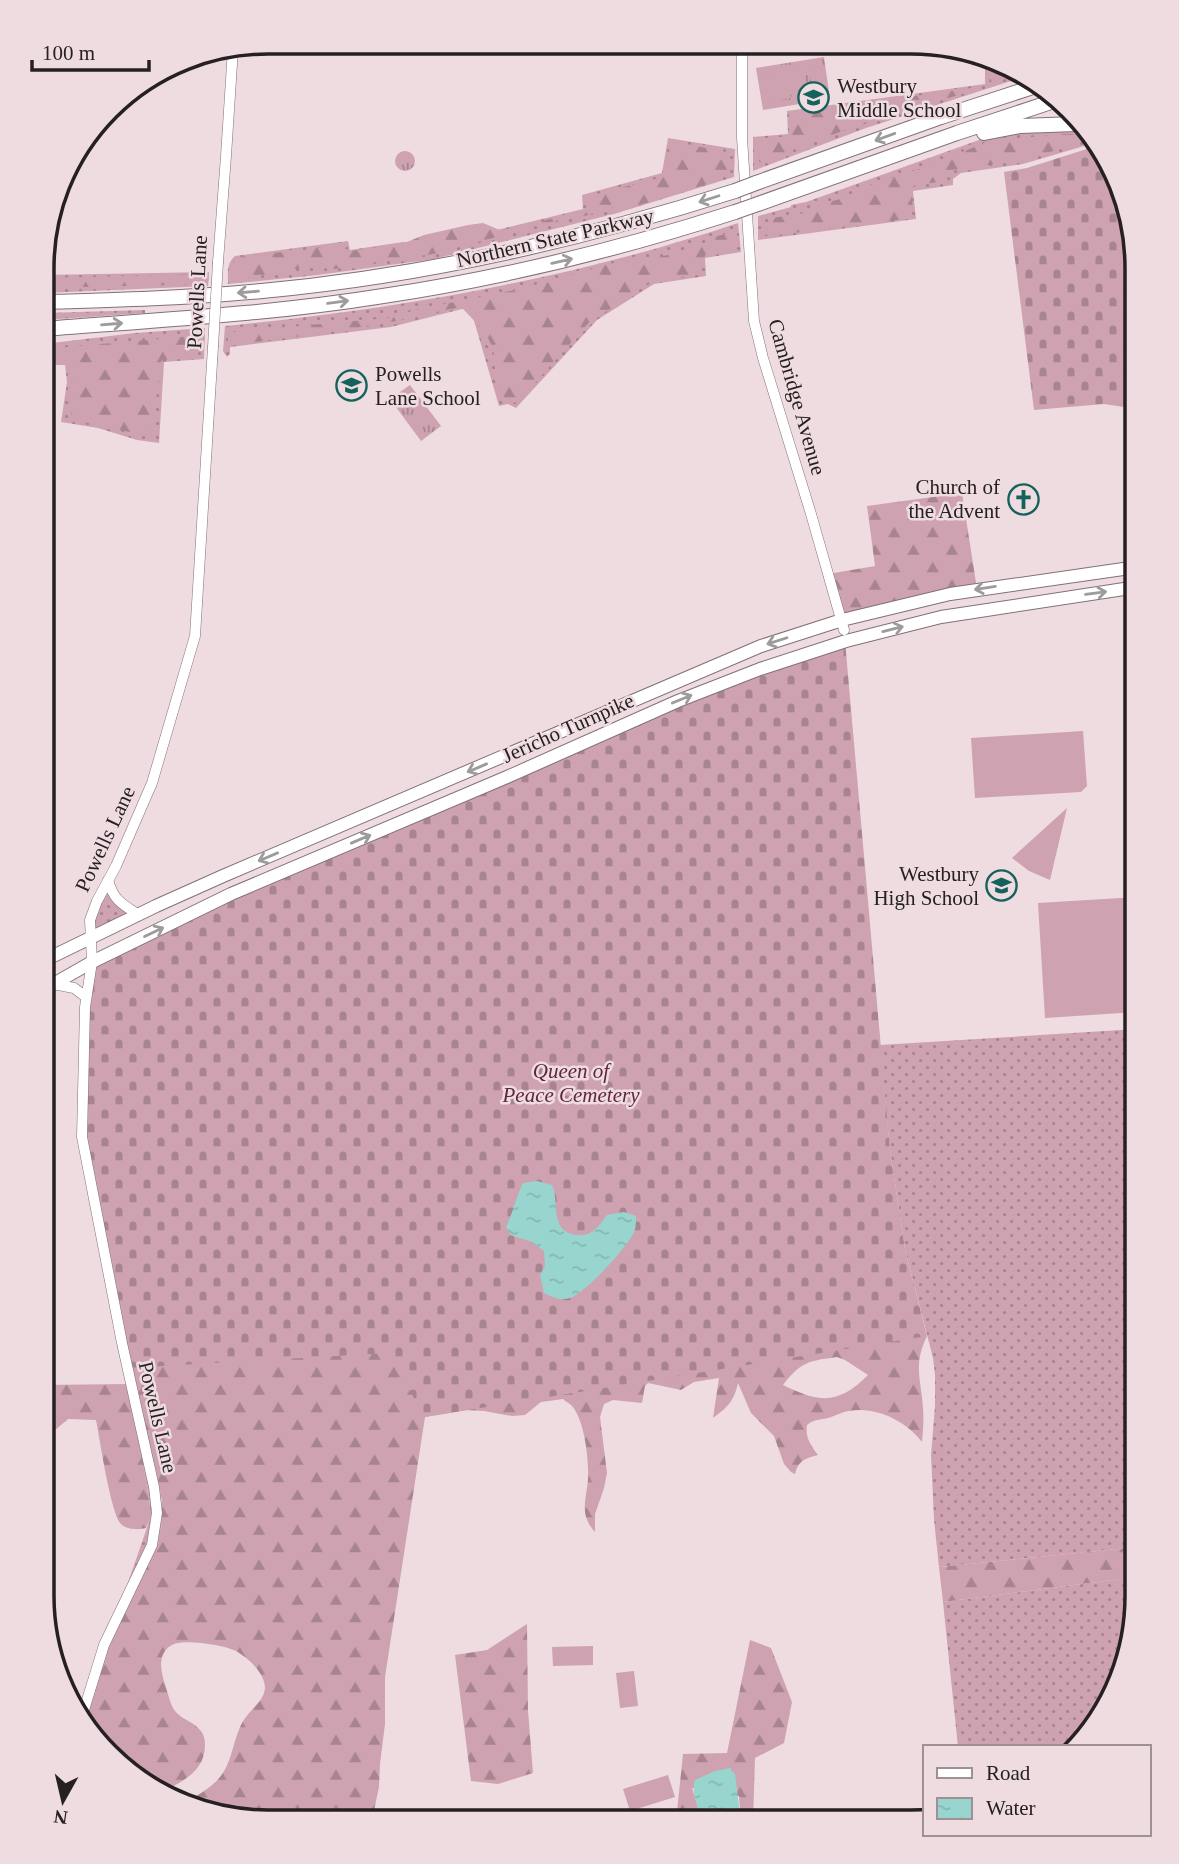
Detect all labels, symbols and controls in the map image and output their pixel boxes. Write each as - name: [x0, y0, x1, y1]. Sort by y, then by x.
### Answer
- scale bar: [32, 28, 149, 72]
- text: 100 m: [42, 41, 95, 65]
- place label: Westbury Middle School: [837, 74, 961, 122]
- school or university icon: Westbury Middle School: [797, 81, 831, 115]
- one-way arrow: [874, 132, 896, 145]
- one-way arrow: [699, 194, 721, 206]
- street label: Northern State Parkway: [454, 204, 656, 272]
- street label: Powells Lane: [182, 235, 212, 349]
- one-way arrow: [550, 254, 573, 267]
- one-way arrow: [238, 286, 260, 299]
- one-way arrow: [326, 296, 349, 309]
- street label: Cambridge Avenue: [763, 316, 831, 478]
- one-way arrow: [100, 317, 123, 330]
- place label: Powells Lane School: [375, 362, 481, 410]
- school or university icon: Powells Lane School: [335, 369, 369, 403]
- place label: Church of the Advent: [908, 475, 1000, 523]
- church icon: Church of the Advent: [1006, 482, 1040, 516]
- one-way arrow: [974, 582, 997, 595]
- one-way arrow: [1084, 586, 1107, 599]
- one-way arrow: [882, 622, 904, 635]
- one-way arrow: [766, 636, 788, 648]
- street label: Jericho Turnpike: [498, 688, 638, 768]
- one-way arrow: [671, 692, 693, 705]
- one-way arrow: [467, 763, 489, 776]
- street label: Powells Lane: [70, 782, 140, 896]
- one-way arrow: [350, 832, 372, 845]
- one-way arrow: [257, 851, 279, 864]
- place label: Westbury High School: [873, 862, 979, 910]
- school or university icon: Westbury High School: [985, 869, 1019, 903]
- one-way arrow: [143, 924, 164, 938]
- park label: Queen of Peace Cemetery: [501, 1059, 640, 1107]
- street label: Powells Lane: [134, 1359, 182, 1475]
- legend: [923, 1745, 1151, 1836]
- text: Road: [986, 1761, 1031, 1785]
- north arrow: [28, 1766, 98, 1836]
- text: Water: [986, 1796, 1036, 1820]
- text: N: [52, 1806, 69, 1829]

